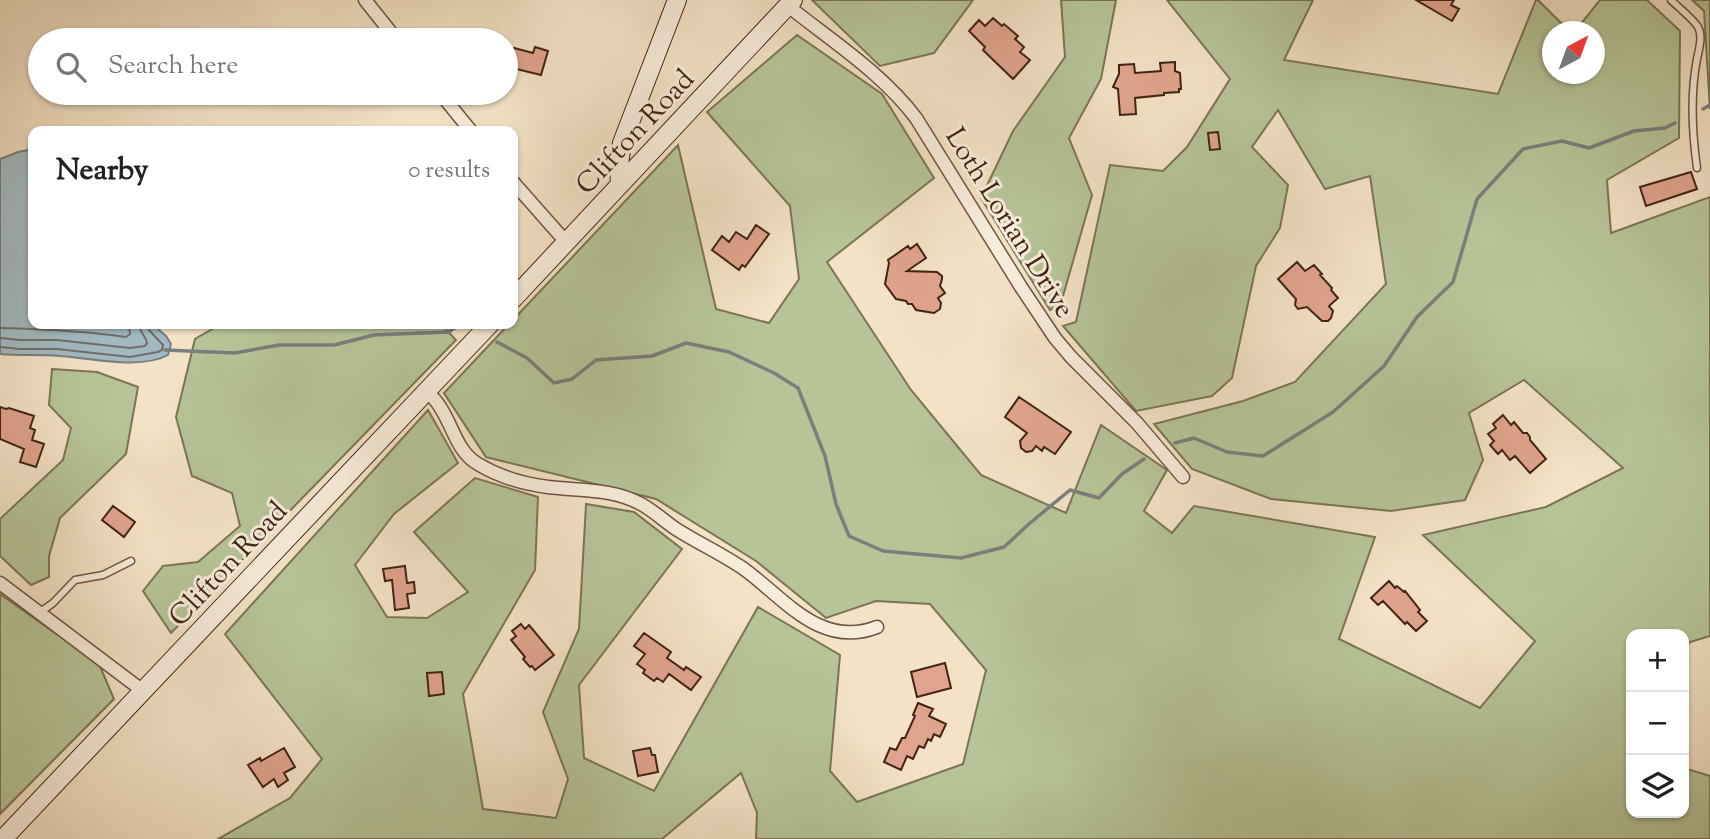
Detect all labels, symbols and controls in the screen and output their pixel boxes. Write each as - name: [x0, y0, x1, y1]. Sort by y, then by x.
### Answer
- north arrow: [1542, 21, 1605, 84]
- search box: [28, 28, 518, 105]
- icon: search: [52, 48, 90, 86]
- text: Search here: [108, 48, 238, 85]
- street label: Clifton Road: [568, 61, 705, 205]
- street label: Loth Lorian Drive: [934, 121, 1083, 326]
- text: Nearby: [56, 150, 148, 193]
- text: 0 results: [408, 155, 490, 188]
- street label: Clifton Road: [161, 493, 298, 637]
- map controls: [1626, 629, 1689, 818]
- button: +: [1626, 629, 1689, 692]
- button: −: [1626, 692, 1689, 755]
- button: layers: [1626, 755, 1689, 818]

